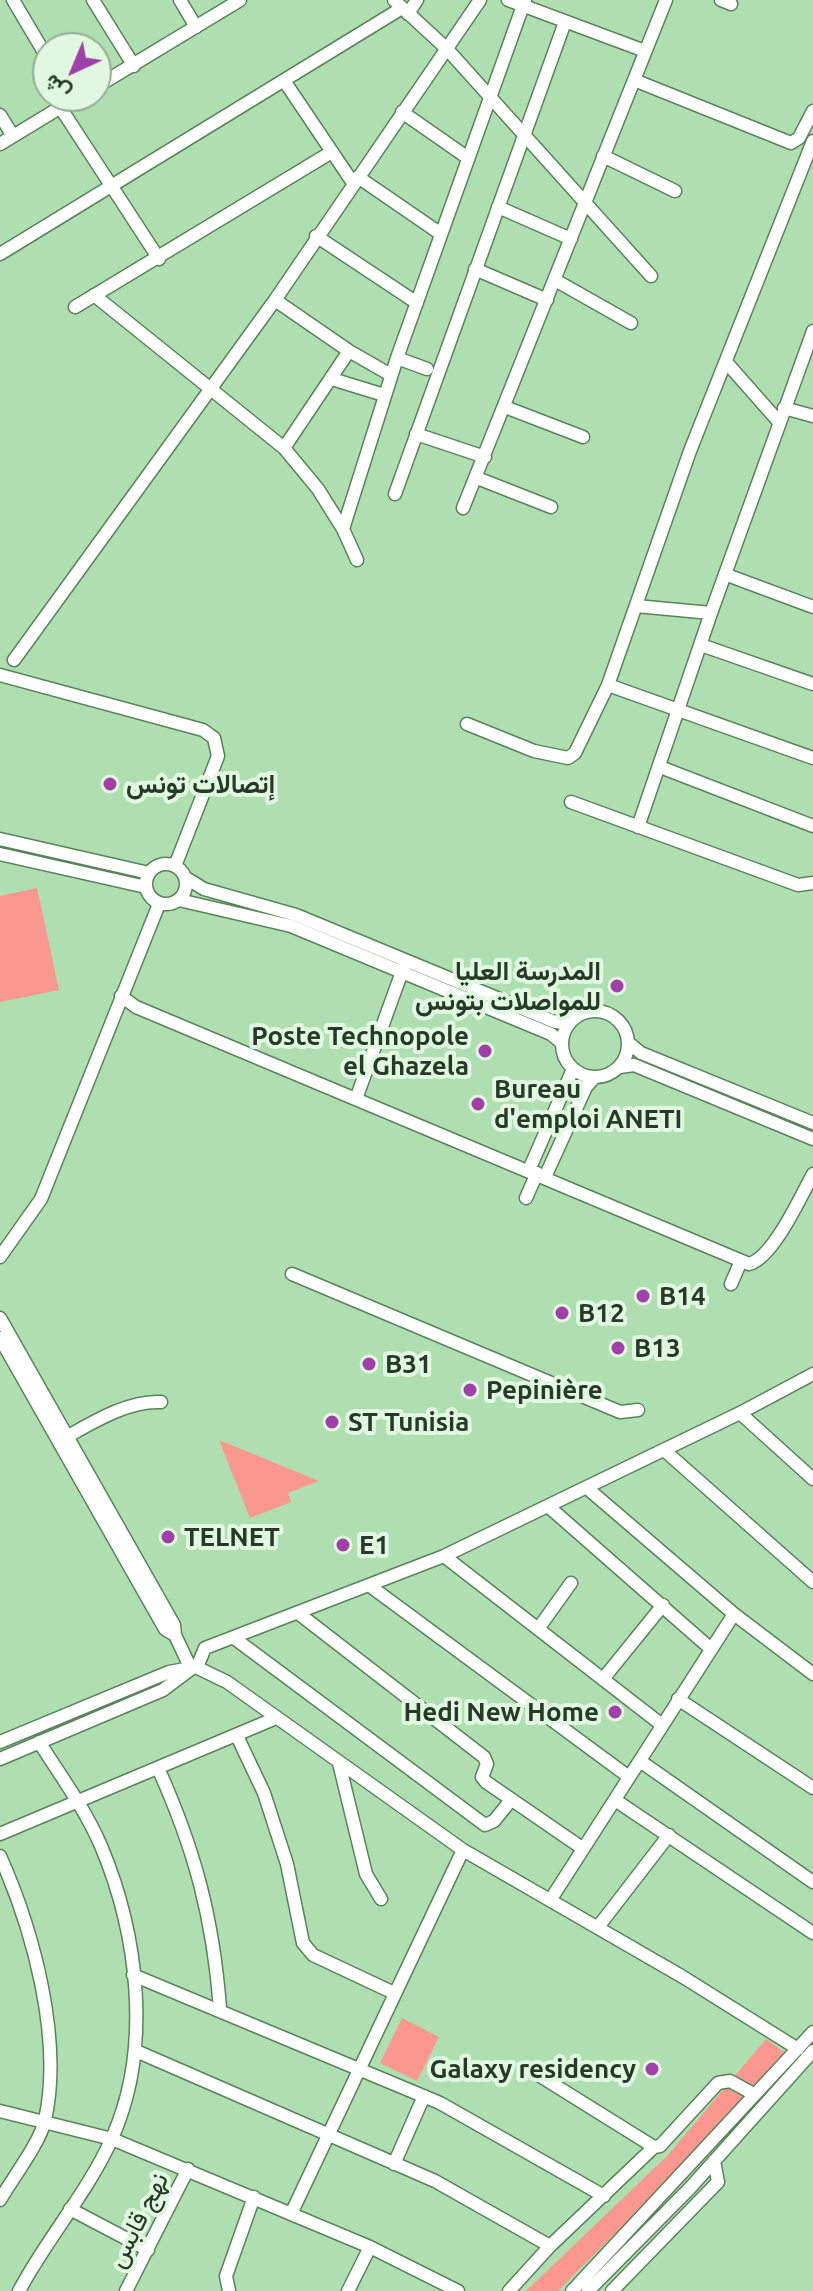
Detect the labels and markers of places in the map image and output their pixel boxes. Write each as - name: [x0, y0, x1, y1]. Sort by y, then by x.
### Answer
- place label: إتصالات تونس: [126, 768, 275, 800]
- marker: إتصالات تونس: [101, 775, 119, 793]
- place label: المدرسة العليا للمواصلات بتونس: [415, 955, 601, 1016]
- marker: المدرسة العليا للمواصلات بتونس: [608, 977, 626, 995]
- place label: Poste Technopole el Ghazela: [251, 1020, 469, 1082]
- marker: Poste Technopole el Ghazela: [476, 1042, 494, 1060]
- place label: Bureau d'emploi ANETI: [494, 1073, 682, 1134]
- marker: Bureau d'emploi ANETI: [469, 1095, 487, 1113]
- place label: B14: [659, 1280, 706, 1312]
- marker: B14: [634, 1287, 652, 1305]
- place label: B12: [578, 1297, 625, 1329]
- marker: B12: [553, 1304, 571, 1322]
- place label: B13: [634, 1332, 681, 1364]
- marker: B13: [609, 1339, 627, 1357]
- place label: B31: [385, 1348, 432, 1380]
- marker: B31: [360, 1355, 378, 1373]
- place label: Pepinière: [486, 1374, 603, 1406]
- marker: Pepinière: [461, 1381, 479, 1399]
- place label: ST Tunisia: [348, 1406, 469, 1438]
- marker: ST Tunisia: [323, 1413, 341, 1431]
- place label: TELNET: [184, 1521, 280, 1553]
- marker: TELNET: [159, 1528, 177, 1546]
- place label: E1: [359, 1529, 389, 1561]
- marker: E1: [334, 1536, 352, 1554]
- place label: Hedi New Home: [403, 1696, 599, 1728]
- marker: Hedi New Home: [606, 1703, 624, 1721]
- place label: Galaxy residency: [430, 2053, 636, 2085]
- marker: Galaxy residency: [643, 2060, 661, 2078]

